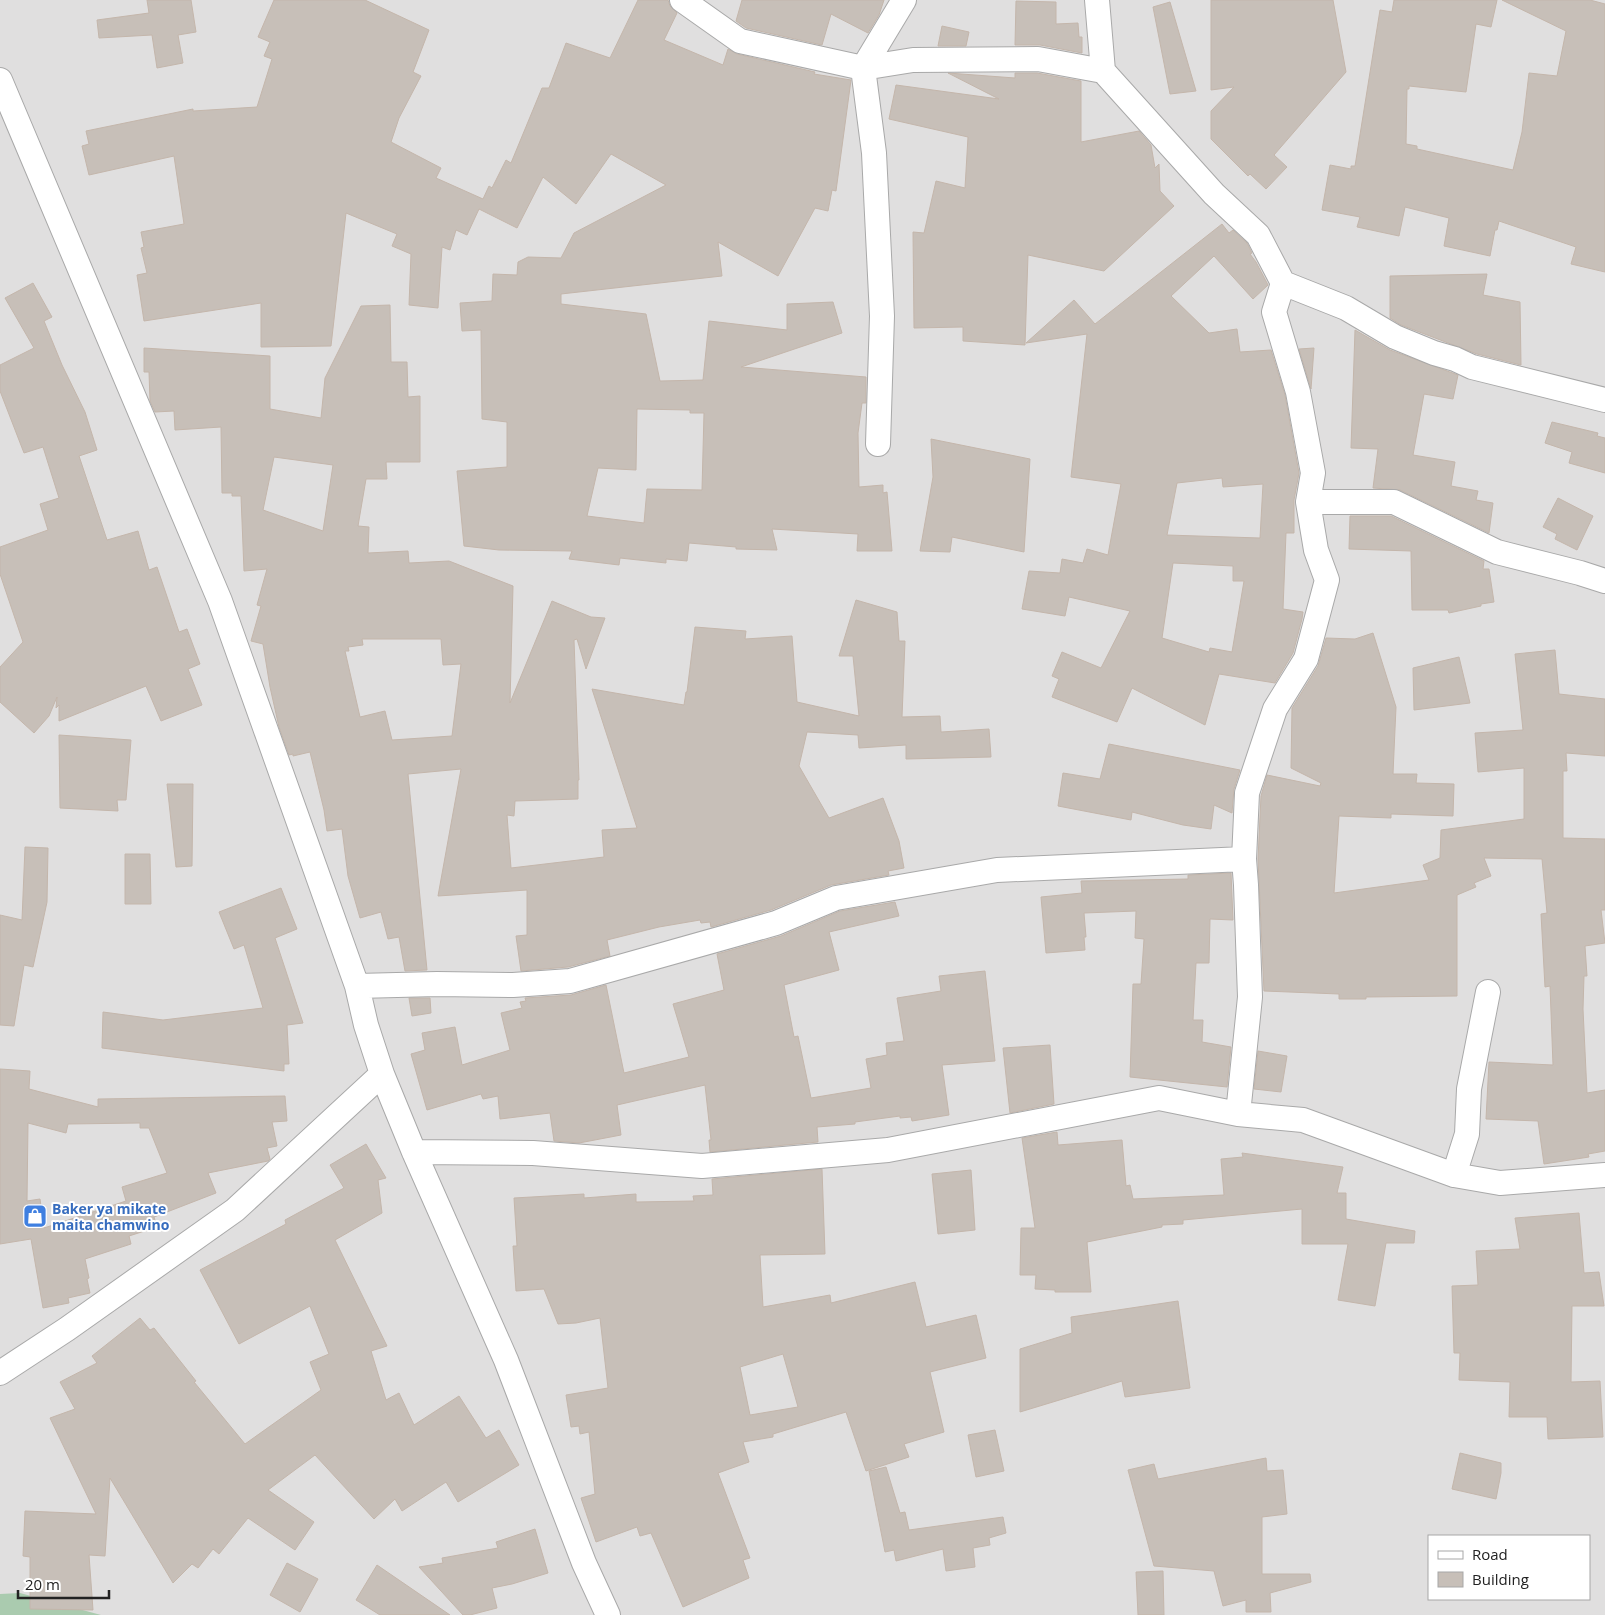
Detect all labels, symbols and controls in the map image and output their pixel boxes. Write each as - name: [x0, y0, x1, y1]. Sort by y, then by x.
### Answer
- place label: Baker ya mikate maita chamwino: [52, 1199, 170, 1234]
- shop icon: Baker ya mikate maita chamwino: [22, 1203, 48, 1229]
- legend: [1428, 1535, 1590, 1600]
- text: Road: [1472, 1544, 1508, 1564]
- scale bar: [18, 1568, 109, 1600]
- text: Building: [1472, 1569, 1529, 1589]
- text: 20 m: [25, 1574, 60, 1594]

